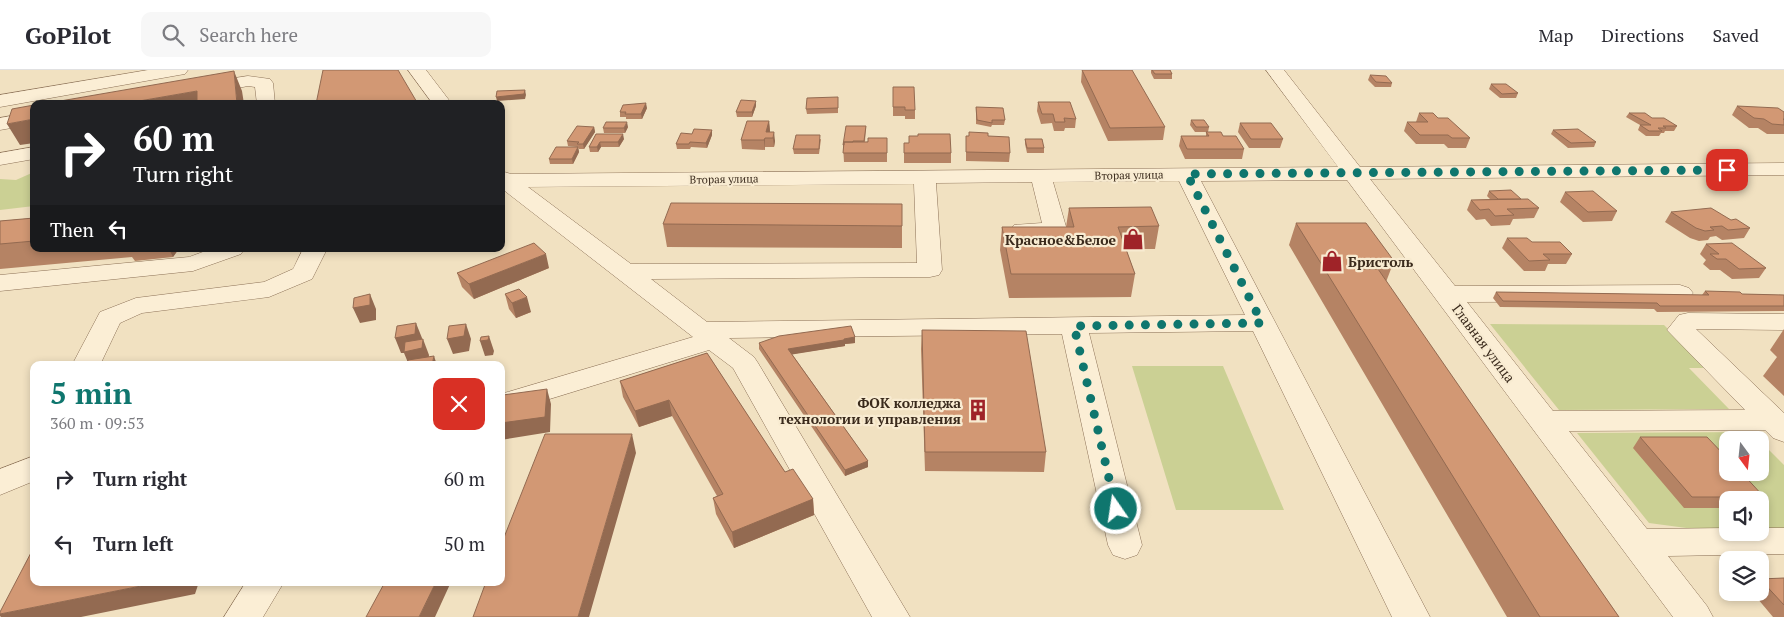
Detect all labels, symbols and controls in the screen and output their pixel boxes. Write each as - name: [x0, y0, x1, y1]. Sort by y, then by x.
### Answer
- search box: [141, 12, 491, 57]
- text: GoPilot: [25, 19, 111, 51]
- icon: search: [159, 21, 187, 49]
- text: Search here: [199, 22, 298, 47]
- text: Map: [1538, 23, 1573, 47]
- text: Directions: [1601, 23, 1684, 47]
- text: Saved: [1712, 23, 1759, 47]
- text: 60 m: [133, 115, 214, 161]
- icon: right: [50, 120, 115, 185]
- pin: [1706, 149, 1748, 191]
- icon: arrive: [1713, 156, 1741, 184]
- text: Turn right: [133, 159, 233, 188]
- street label: Вторая улица: [1094, 167, 1164, 183]
- street label: Вторая улица: [689, 171, 759, 187]
- icon: left: [104, 215, 132, 243]
- text: Then: [50, 217, 94, 242]
- shop icon: Красное&Белое: [1120, 226, 1146, 252]
- place label: Красное&Белое: [1005, 230, 1116, 249]
- shop icon: Бристоль: [1319, 248, 1345, 274]
- place label: Бристоль: [1348, 252, 1413, 271]
- street label: Главная улица: [1448, 300, 1520, 386]
- text: 5 min: [50, 373, 132, 413]
- button: close: [433, 378, 485, 430]
- place label: ФОК колледжа технологии и управления: [779, 393, 961, 428]
- building icon: ФОК колледжа технологии и управления: [965, 397, 991, 423]
- text: 360 m · 09:53: [50, 412, 144, 434]
- north arrow: [1719, 431, 1769, 481]
- map controls: [1719, 431, 1769, 601]
- icon: right: [50, 465, 78, 493]
- text: Turn right: [93, 466, 187, 491]
- text: 60 m: [444, 466, 485, 491]
- position arrow: [1089, 482, 1141, 534]
- button: sound: [1719, 491, 1769, 541]
- icon: left: [50, 530, 78, 558]
- text: Turn left: [93, 531, 174, 556]
- text: 50 m: [444, 531, 485, 556]
- button: layers: [1719, 551, 1769, 601]

